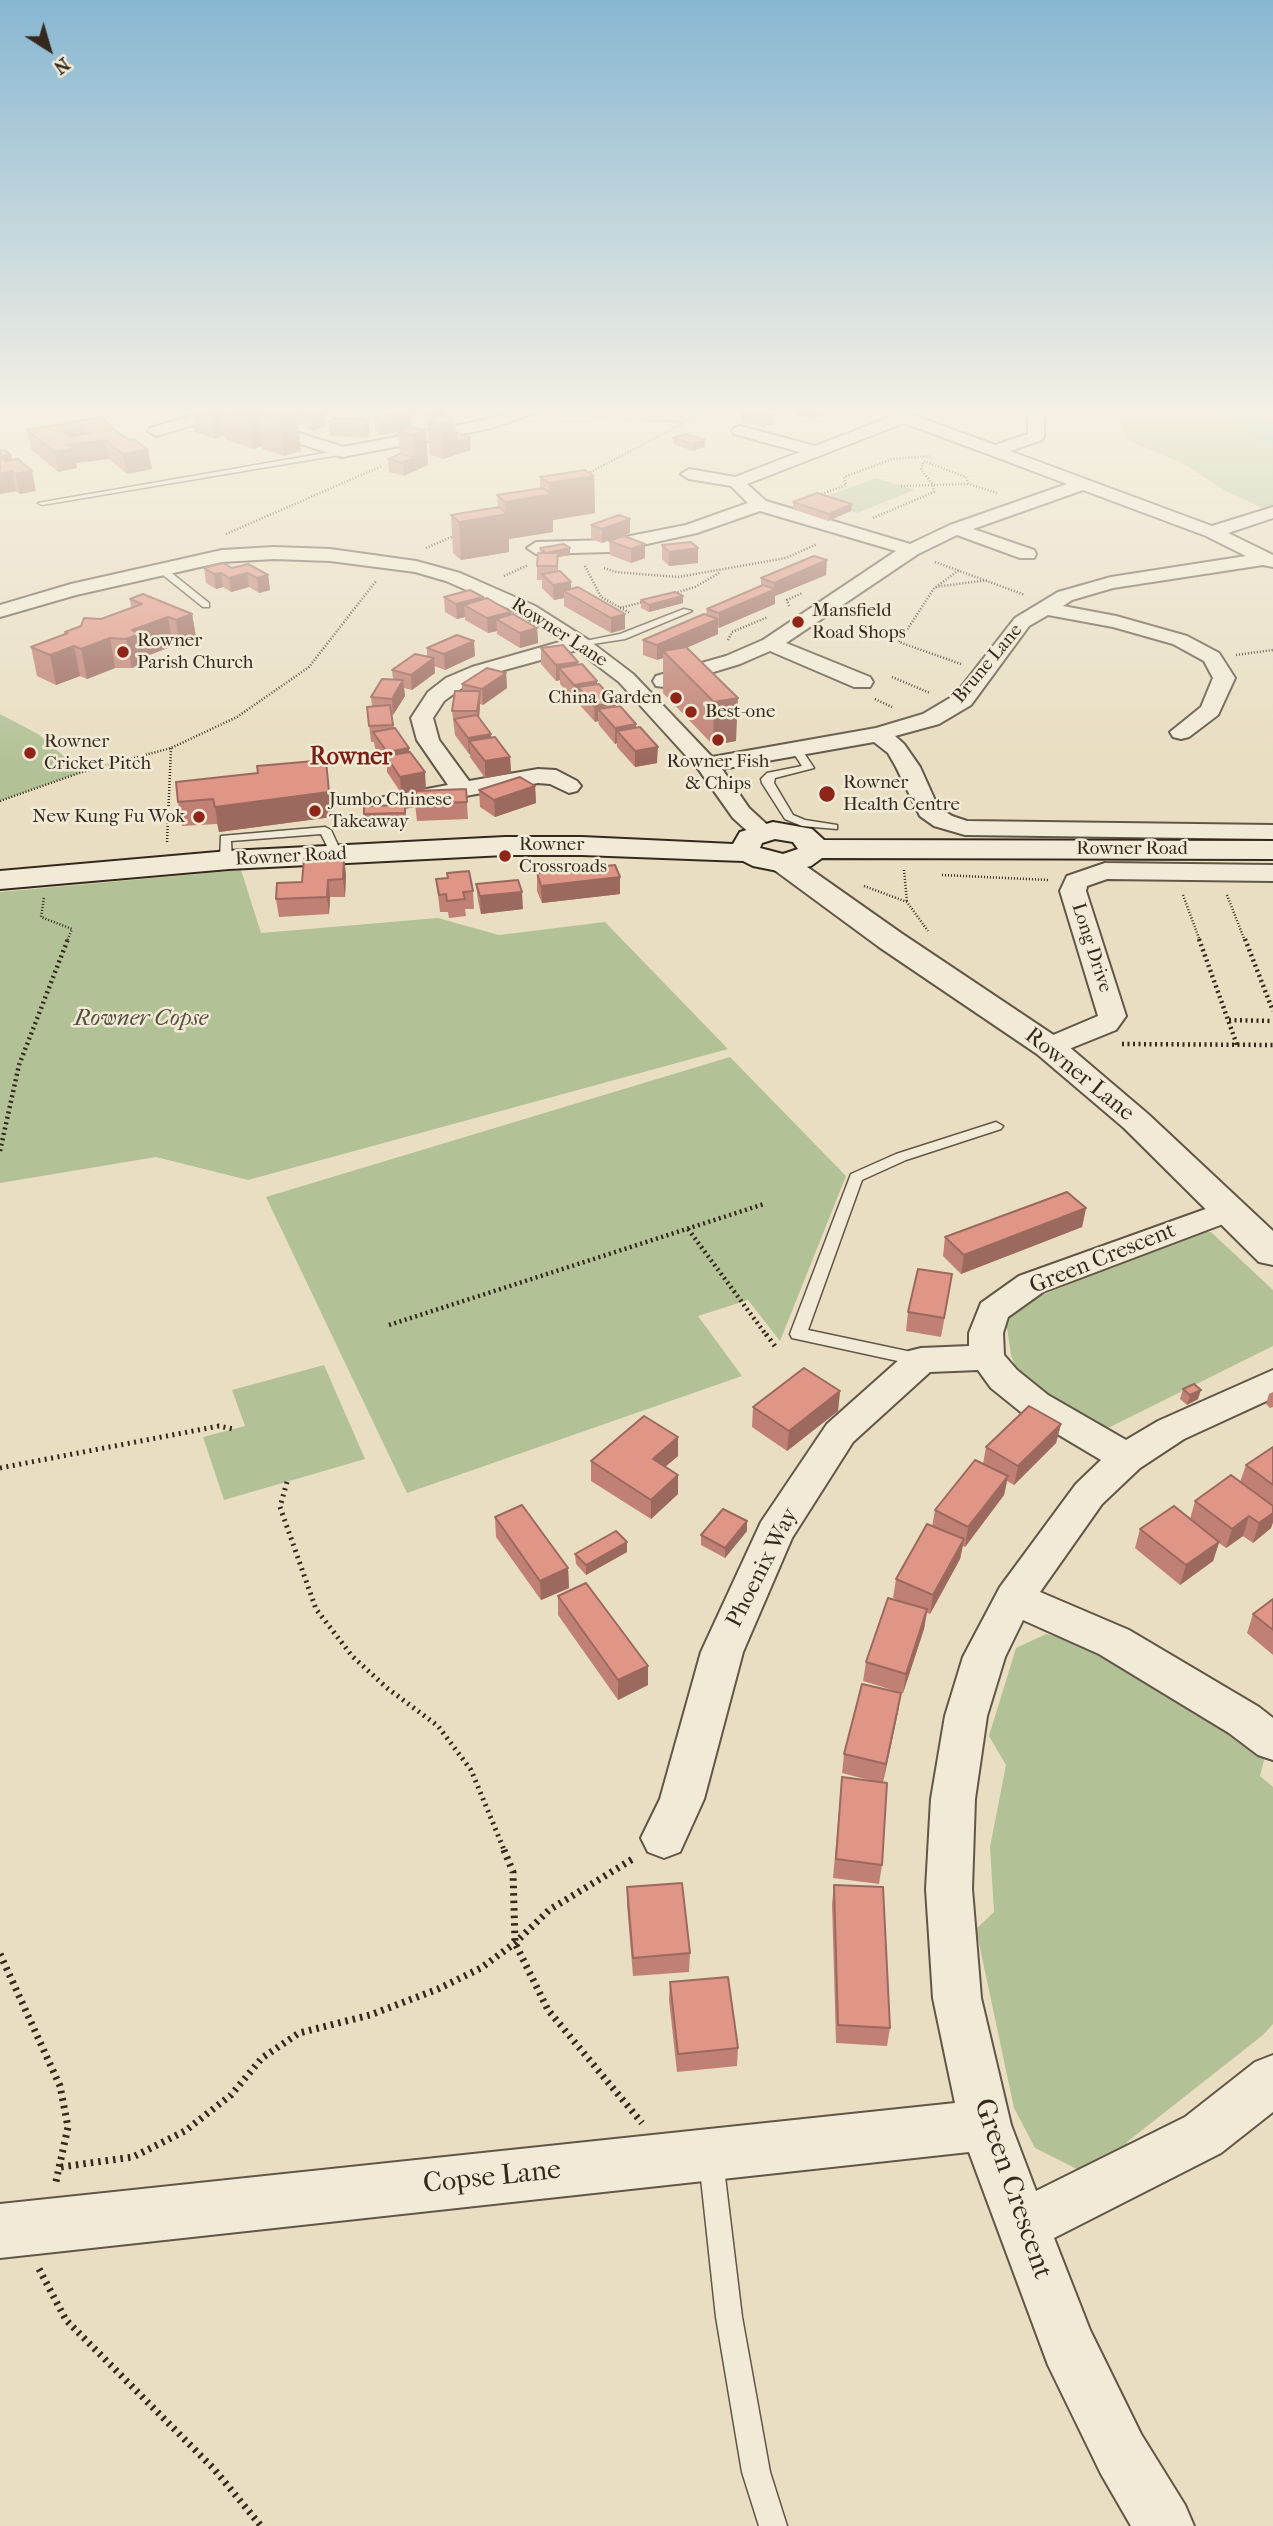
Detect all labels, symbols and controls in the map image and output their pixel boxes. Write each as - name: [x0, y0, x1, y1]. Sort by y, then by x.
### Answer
- north arrow: [14, 14, 84, 84]
- text: N: [49, 53, 74, 79]
- street label: Rowner Lane: [507, 593, 611, 673]
- place label: Mansfield Road Shops: [812, 600, 906, 644]
- marker: Mansfield Road Shops: [790, 614, 806, 630]
- street label: Brune Lane: [948, 620, 1028, 708]
- place label: Rowner Parish Church: [137, 630, 253, 674]
- marker: Rowner Parish Church: [115, 644, 131, 660]
- place label: China Garden: [548, 687, 662, 709]
- marker: China Garden: [668, 690, 684, 706]
- place label: Best-one: [705, 701, 775, 723]
- marker: Best-one: [683, 704, 699, 720]
- place label: Rowner Cricket Pitch: [44, 731, 151, 775]
- marker: Rowner Fish & Chips: [710, 732, 726, 748]
- district label: Rowner: [310, 744, 392, 772]
- marker: Rowner Cricket Pitch: [22, 745, 38, 761]
- place label: Rowner Fish & Chips: [667, 751, 769, 795]
- place label: Rowner Health Centre: [843, 772, 960, 816]
- marker: Rowner Health Centre: [817, 784, 837, 804]
- place label: Jumbo Chinese Takeaway: [329, 789, 452, 833]
- marker: Jumbo Chinese Takeaway: [307, 803, 323, 819]
- place label: New Kung Fu Wok: [32, 806, 185, 828]
- marker: New Kung Fu Wok: [191, 809, 207, 825]
- place label: Rowner Crossroads: [519, 834, 607, 878]
- street label: Rowner Road: [1076, 838, 1188, 860]
- street label: Rowner Road: [235, 843, 347, 871]
- marker: Rowner Crossroads: [497, 848, 513, 864]
- street label: Long Drive: [1066, 900, 1116, 996]
- park label: Rowner Copse: [74, 1005, 208, 1033]
- street label: Rowner Lane: [1019, 1022, 1139, 1128]
- street label: Green Crescent: [1026, 1217, 1180, 1301]
- street label: Phoenix Way: [721, 1504, 805, 1632]
- street label: Green Crescent: [965, 2094, 1059, 2284]
- street label: Copse Lane: [421, 2154, 563, 2202]

